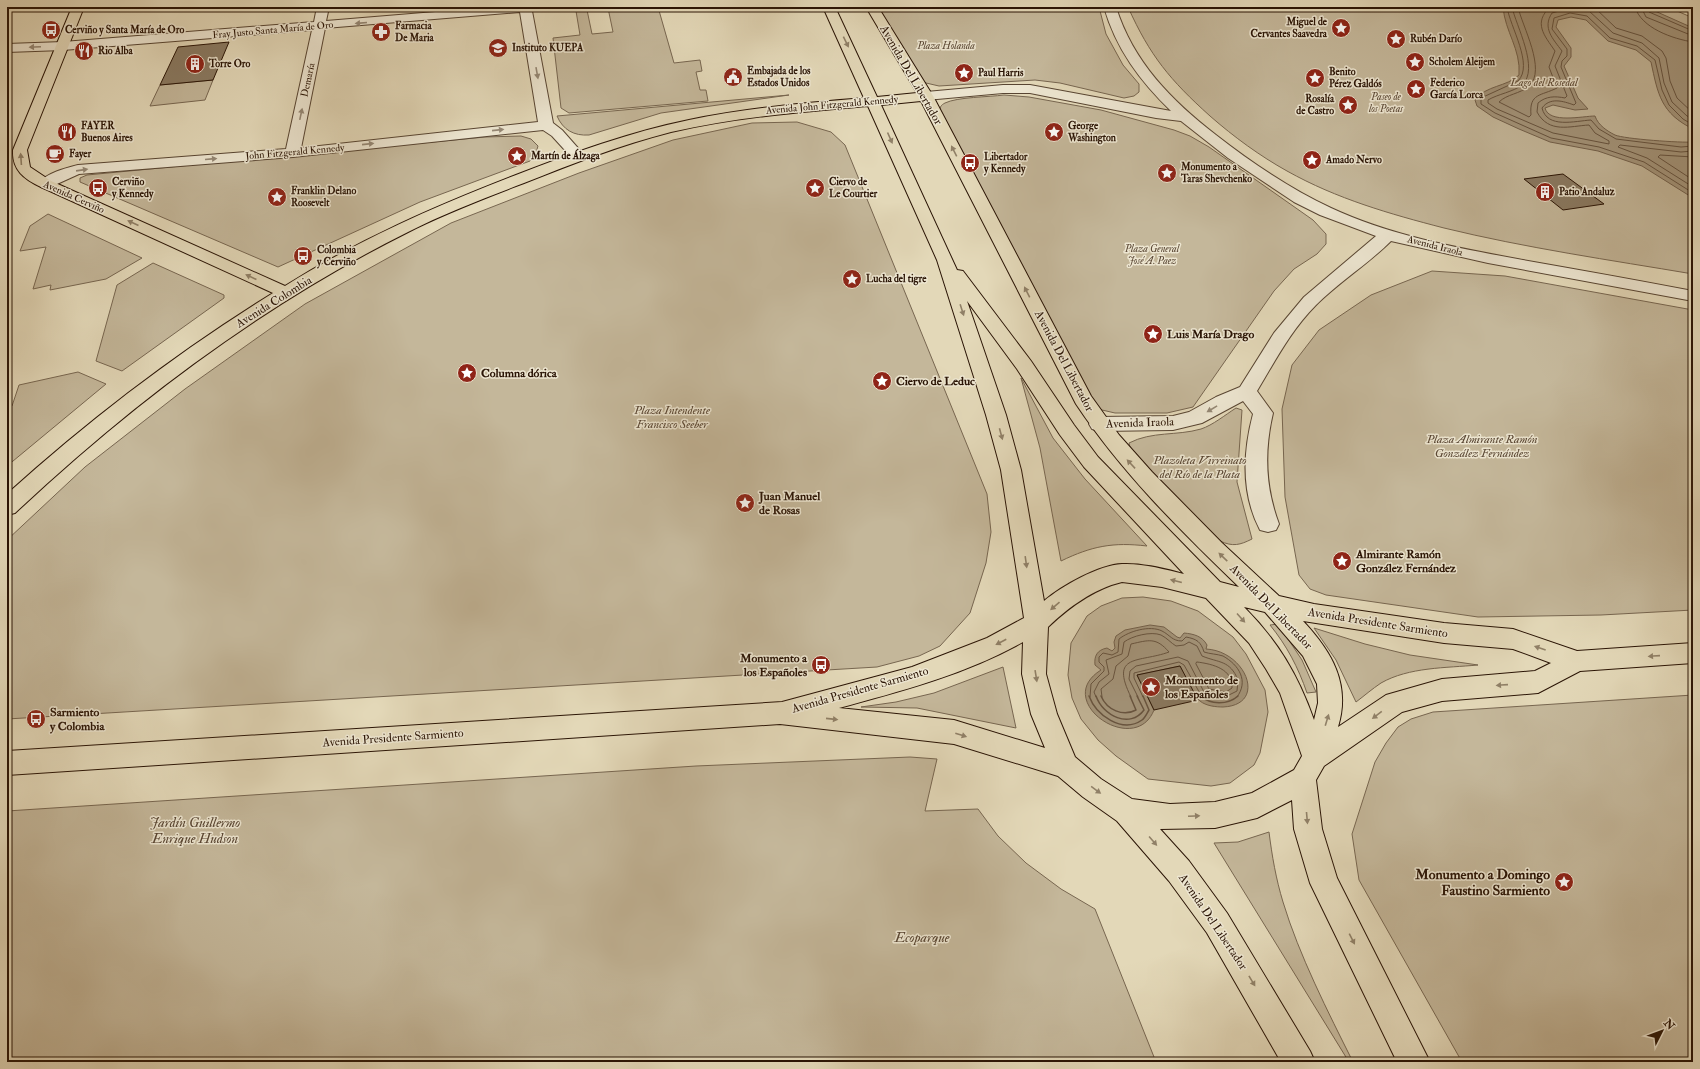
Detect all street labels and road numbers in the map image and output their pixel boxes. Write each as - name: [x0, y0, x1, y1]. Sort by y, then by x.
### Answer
- street label: Fray Justo Santa María de Oro: [212, 19, 334, 42]
- street label: Avenida Del Libertador: [876, 22, 946, 128]
- street label: Demaría: [299, 61, 318, 98]
- street label: Avenida John Fitzgerald Kennedy: [764, 93, 899, 118]
- street label: John Fitzgerald Kennedy: [244, 142, 346, 163]
- street label: Avenida Cerviño: [41, 178, 107, 216]
- street label: Avenida Iraola: [1405, 233, 1465, 259]
- street label: Avenida Colombia: [232, 272, 316, 332]
- street label: Avenida Del Libertador: [1030, 307, 1097, 415]
- street label: Avenida Iraola: [1105, 414, 1175, 432]
- street label: Avenida Del Libertador: [1226, 561, 1316, 653]
- street label: Avenida Presidente Sarmiento: [1306, 604, 1449, 642]
- street label: Avenida Presidente Sarmiento: [789, 663, 930, 717]
- street label: Avenida Presidente Sarmiento: [321, 726, 464, 750]
- street label: Avenida Del Libertador: [1175, 870, 1251, 973]

